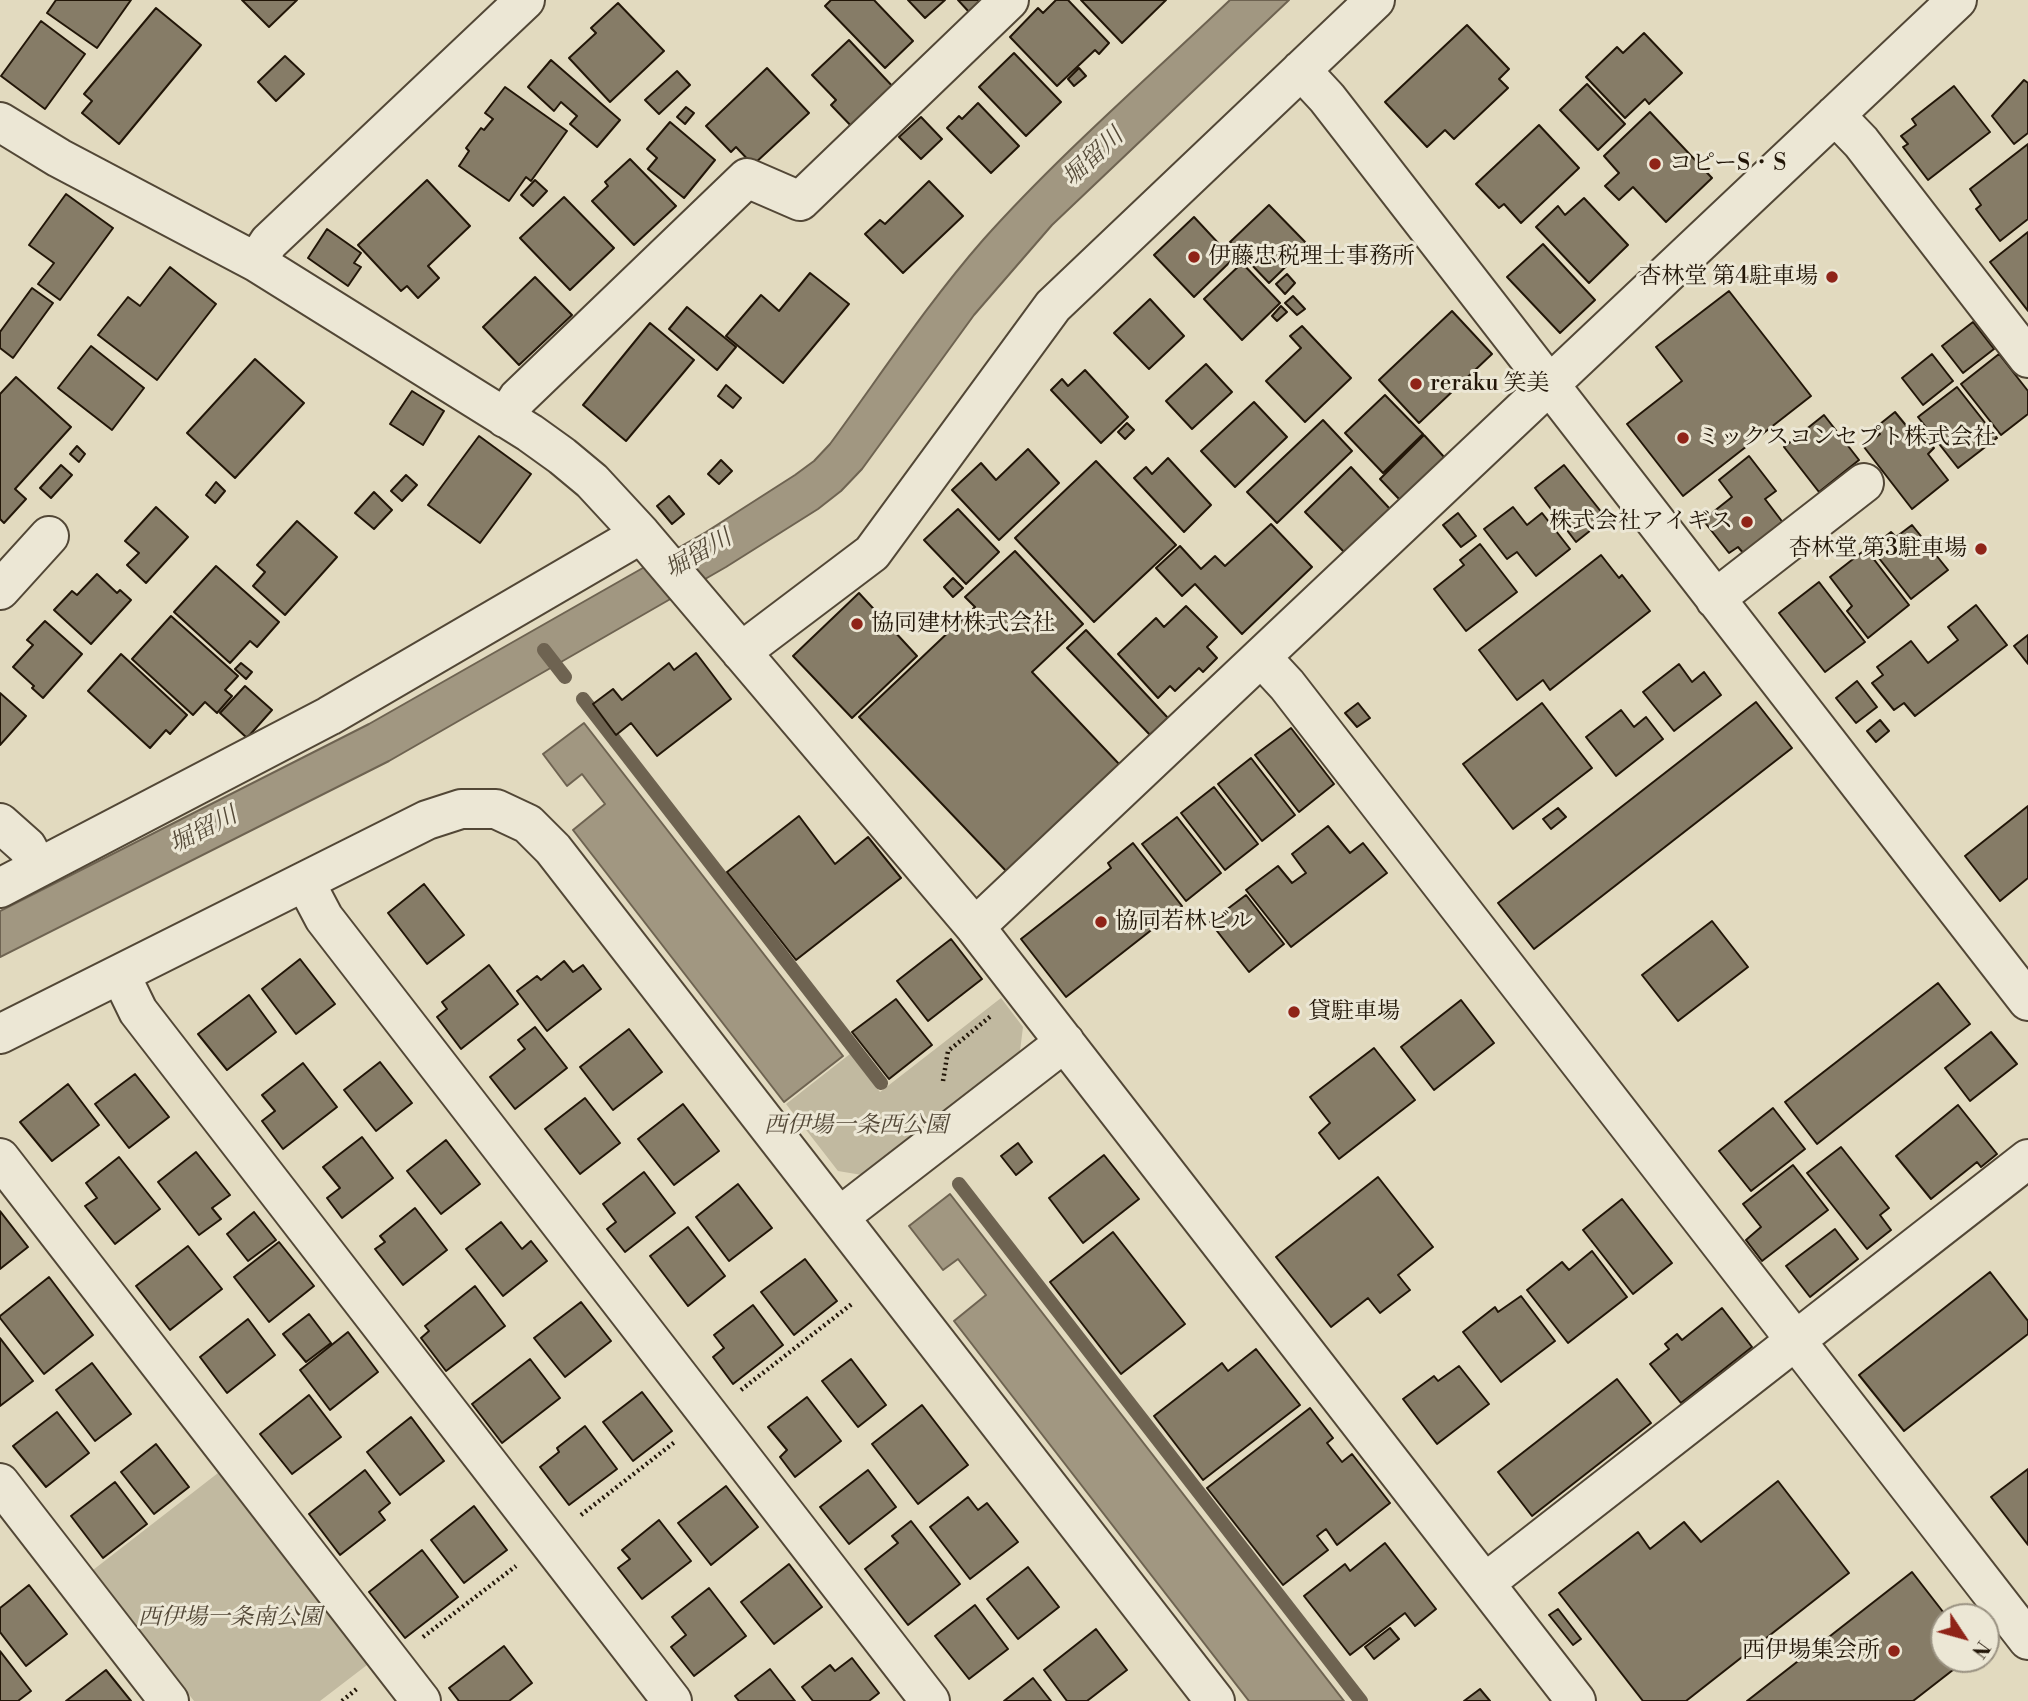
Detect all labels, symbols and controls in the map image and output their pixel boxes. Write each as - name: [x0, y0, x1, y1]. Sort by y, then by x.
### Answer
- water label: 堀留川: [1058, 123, 1130, 193]
- place label: コピーS・S: [1669, 150, 1786, 178]
- marker: コピーS・S: [1647, 156, 1663, 172]
- place label: 伊藤忠税理士事務所: [1208, 243, 1415, 271]
- marker: 伊藤忠税理士事務所: [1186, 249, 1202, 265]
- place label: 杏林堂 第4駐車場: [1639, 263, 1818, 291]
- marker: 杏林堂 第4駐車場: [1824, 269, 1840, 285]
- place label: reraku 笑美: [1430, 370, 1549, 398]
- marker: reraku 笑美: [1408, 376, 1424, 392]
- place label: ミックスコンセプト株式会社: [1697, 424, 1996, 452]
- marker: ミックスコンセプト株式会社: [1675, 430, 1691, 446]
- place label: 株式会社アイギス: [1549, 508, 1733, 536]
- marker: 株式会社アイギス: [1739, 514, 1755, 530]
- water label: 堀留川: [661, 525, 737, 585]
- place label: 杏林堂 第3駐車場: [1789, 535, 1967, 563]
- marker: 杏林堂 第3駐車場: [1973, 541, 1989, 557]
- place label: 協同建材株式会社: [871, 610, 1055, 638]
- marker: 協同建材株式会社: [849, 616, 865, 632]
- water label: 堀留川: [165, 802, 243, 860]
- place label: 協同若林ビル: [1115, 908, 1253, 936]
- marker: 協同若林ビル: [1093, 914, 1109, 930]
- place label: 貸駐車場: [1308, 998, 1400, 1026]
- marker: 貸駐車場: [1286, 1004, 1302, 1020]
- park label: 西伊場一条西公園: [764, 1112, 948, 1140]
- north arrow: [1930, 1603, 2000, 1673]
- park label: 西伊場一条南公園: [138, 1604, 322, 1632]
- text: N: [1966, 1636, 1994, 1662]
- place label: 西伊場集会所: [1742, 1637, 1880, 1665]
- marker: 西伊場集会所: [1886, 1643, 1902, 1659]

